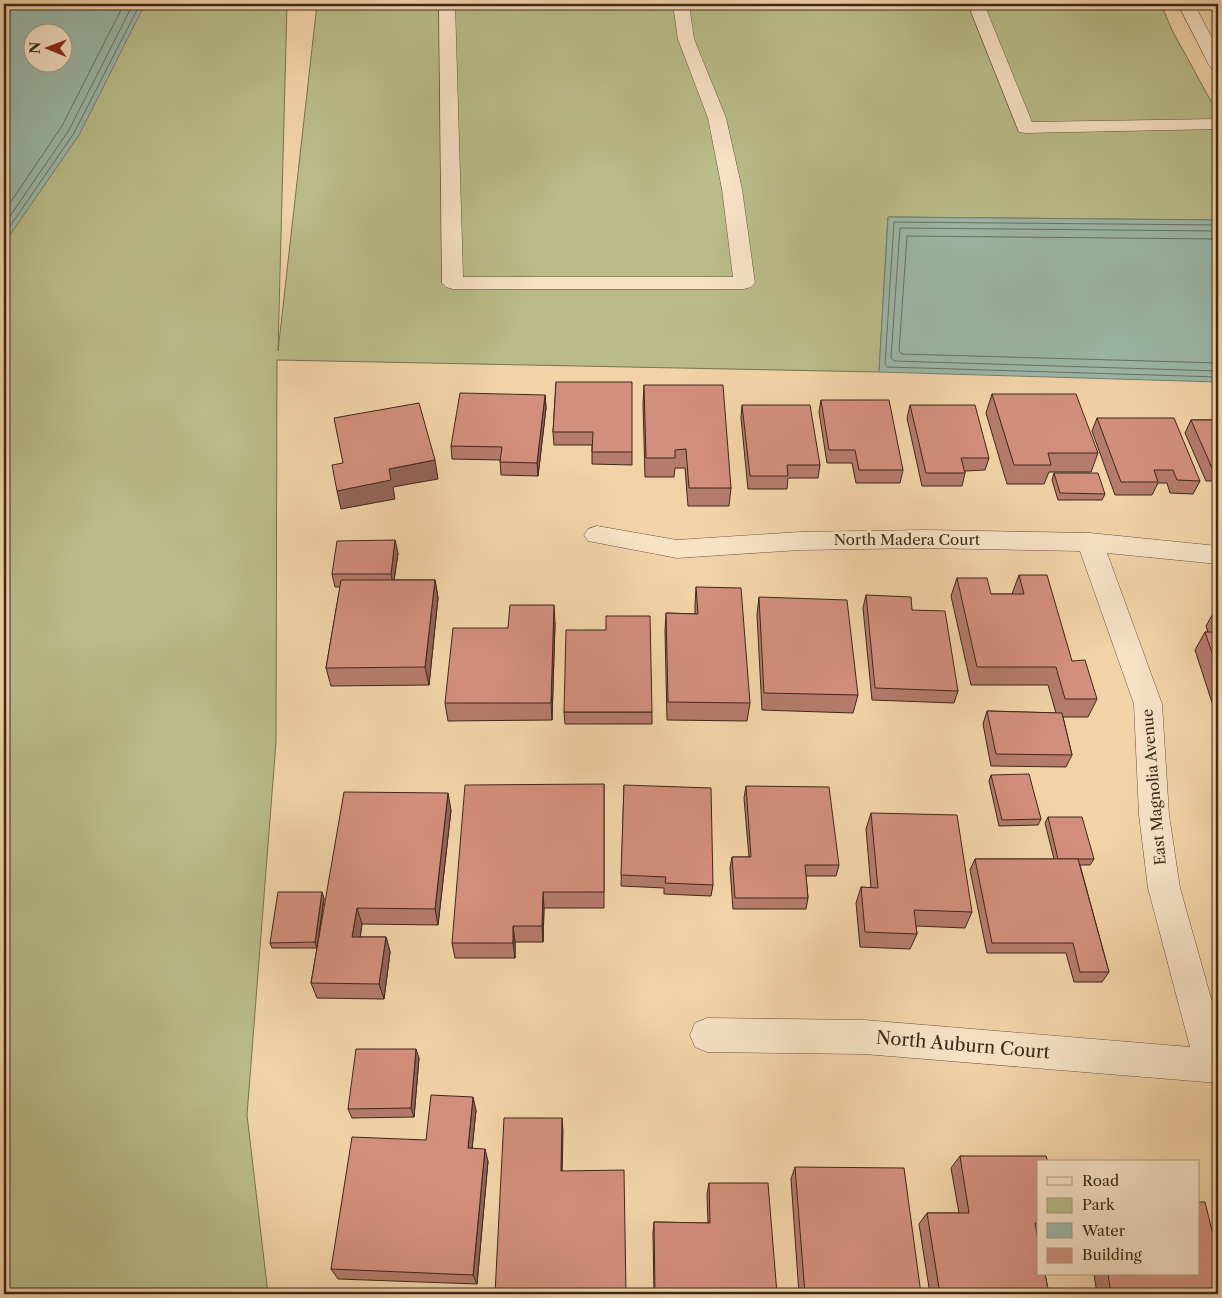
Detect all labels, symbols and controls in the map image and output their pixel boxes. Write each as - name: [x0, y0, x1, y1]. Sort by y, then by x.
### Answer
- north arrow: [22, 22, 72, 72]
- text: N: [26, 42, 44, 54]
- street label: North Madera Court: [834, 530, 981, 549]
- street label: East Magnolia Avenue: [1137, 708, 1170, 866]
- street label: North Auburn Court: [875, 1026, 1051, 1064]
- legend: [1037, 1160, 1200, 1276]
- text: Road: [1082, 1171, 1119, 1190]
- text: Park: [1082, 1195, 1116, 1214]
- text: Water: [1081, 1221, 1126, 1240]
- text: Building: [1082, 1245, 1142, 1264]

